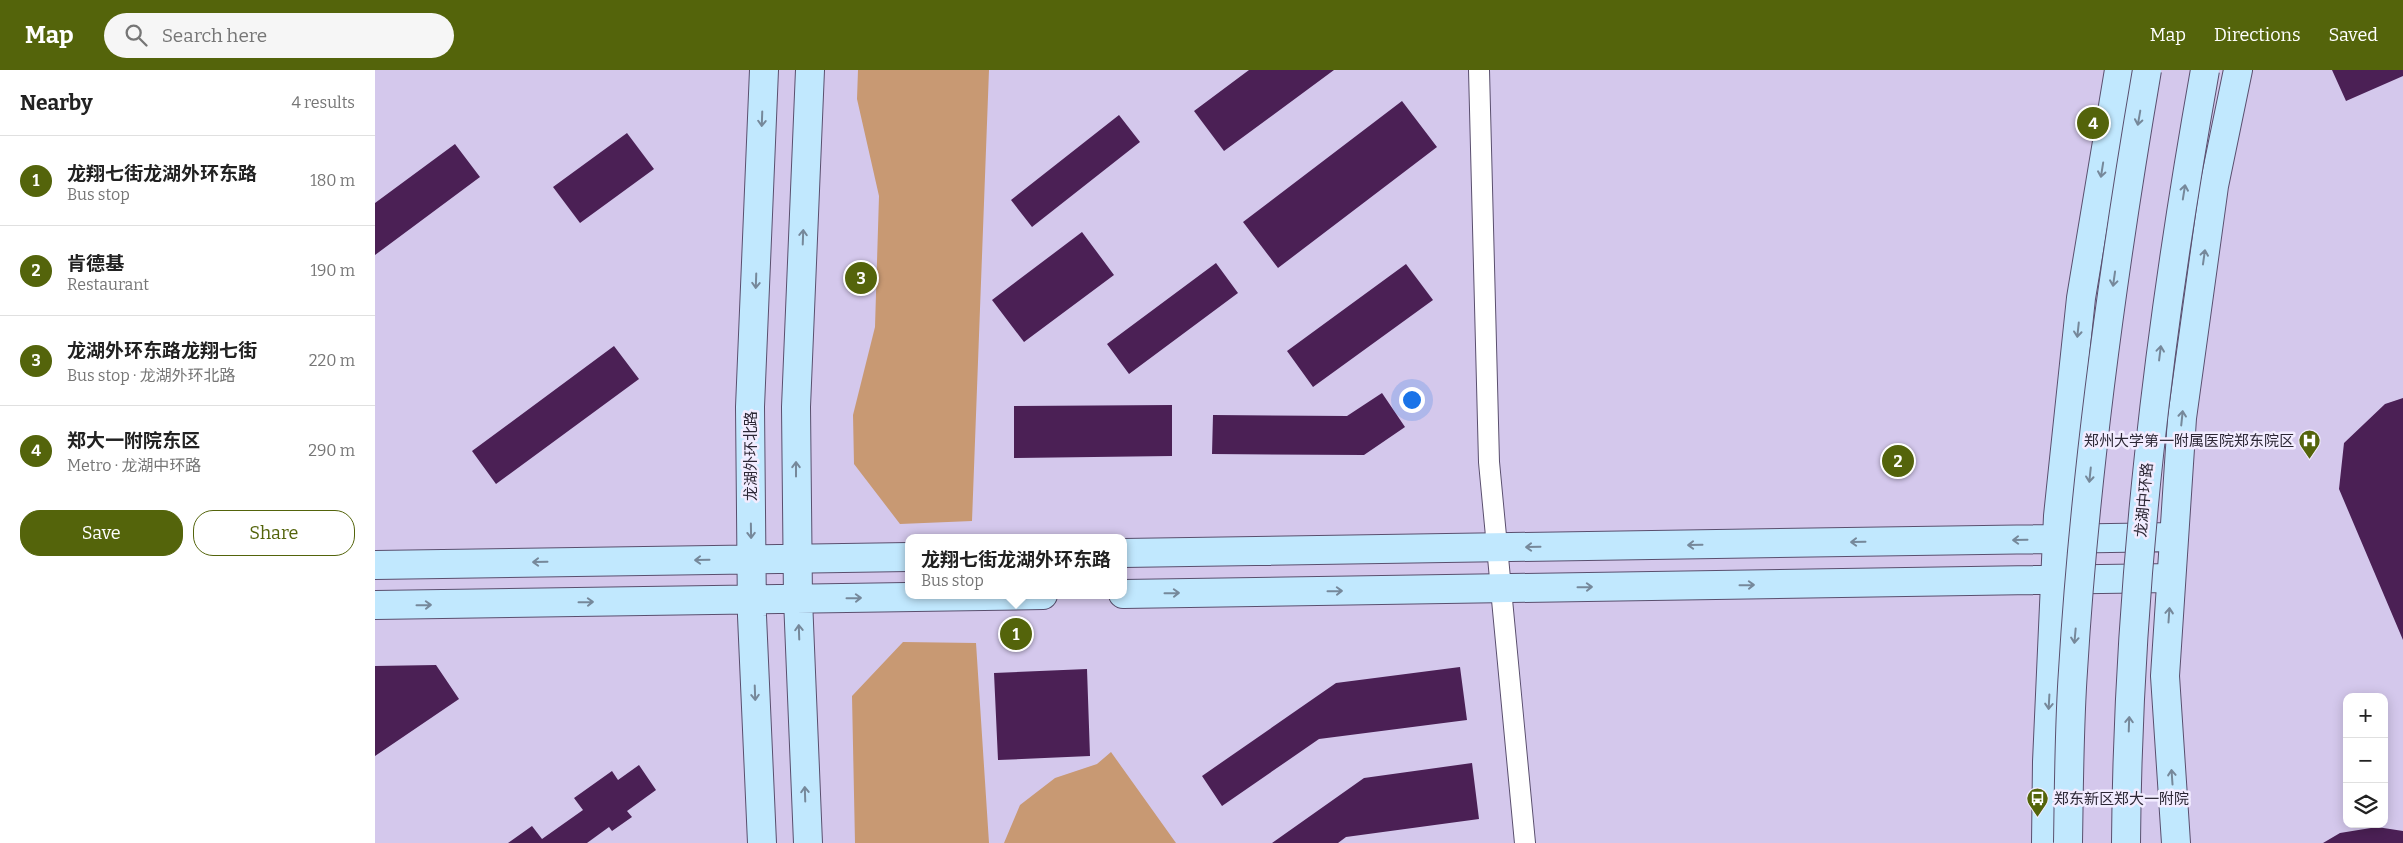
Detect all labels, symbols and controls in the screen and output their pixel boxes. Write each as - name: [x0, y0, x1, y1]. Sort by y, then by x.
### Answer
- search box: [104, 13, 454, 58]
- text: Map: [25, 21, 74, 49]
- icon: search: [122, 21, 150, 49]
- text: Search here: [162, 24, 267, 47]
- text: Map: [2150, 24, 2186, 46]
- text: Directions: [2214, 24, 2301, 46]
- text: Saved: [2329, 24, 2378, 46]
- text: Nearby: [20, 90, 93, 116]
- text: 4 results: [292, 93, 355, 112]
- pin: 4: [2077, 104, 2109, 142]
- one-way arrow: [758, 110, 767, 126]
- one-way arrow: [2133, 110, 2143, 126]
- text: 龙翔七街龙湖外环东路: [67, 162, 257, 185]
- one-way arrow: [2097, 162, 2107, 178]
- text: 1: [33, 171, 39, 190]
- text: 180 m: [310, 171, 355, 190]
- text: Bus stop: [67, 185, 130, 204]
- one-way arrow: [2179, 185, 2189, 201]
- one-way arrow: [798, 229, 808, 246]
- one-way arrow: [2199, 249, 2209, 265]
- text: 肯德基: [67, 252, 124, 275]
- pin: 3: [845, 259, 877, 297]
- text: 2: [31, 261, 41, 280]
- text: 190 m: [310, 261, 355, 280]
- one-way arrow: [2109, 270, 2119, 286]
- one-way arrow: [751, 273, 760, 289]
- text: Restaurant: [67, 275, 149, 294]
- one-way arrow: [2073, 322, 2083, 338]
- text: 龙湖外环东路龙翔七街: [67, 339, 257, 362]
- one-way arrow: [2155, 346, 2165, 362]
- text: 3: [31, 351, 41, 370]
- text: 220 m: [309, 351, 355, 370]
- text: Bus stop · 龙湖外环北路: [67, 366, 236, 385]
- your location: [1399, 387, 1425, 413]
- one-way arrow: [2177, 410, 2187, 426]
- street label: 龙湖外环北路: [742, 411, 760, 501]
- text: 郑大一附院东区: [67, 429, 200, 452]
- hospital icon: 郑州大学第一附属医院郑东院区: [2298, 429, 2322, 460]
- place label: 郑州大学第一附属医院郑东院区: [2084, 432, 2294, 450]
- text: 4: [31, 441, 41, 460]
- text: 290 m: [308, 441, 355, 460]
- pin: 2: [1882, 442, 1914, 480]
- text: Metro · 龙湖中环路: [67, 456, 201, 475]
- one-way arrow: [791, 462, 801, 478]
- street label: 龙湖中环路: [2132, 462, 2156, 538]
- one-way arrow: [2086, 466, 2095, 482]
- button: Save: [20, 510, 183, 556]
- button: Share: [193, 510, 355, 556]
- one-way arrow: [746, 522, 756, 539]
- popup: [905, 534, 1127, 599]
- one-way arrow: [2013, 535, 2029, 545]
- one-way arrow: [1850, 537, 1866, 547]
- one-way arrow: [1688, 540, 1704, 550]
- one-way arrow: [1525, 542, 1542, 552]
- text: 龙翔七街龙湖外环东路: [921, 548, 1111, 571]
- one-way arrow: [695, 555, 711, 565]
- one-way arrow: [532, 557, 548, 567]
- text: Bus stop: [921, 571, 984, 590]
- one-way arrow: [1738, 580, 1755, 590]
- one-way arrow: [1576, 582, 1592, 592]
- one-way arrow: [1326, 586, 1342, 596]
- one-way arrow: [1164, 588, 1180, 598]
- one-way arrow: [845, 593, 861, 603]
- one-way arrow: [578, 597, 594, 607]
- one-way arrow: [415, 600, 431, 610]
- one-way arrow: [2165, 607, 2174, 623]
- pin: 1: [1000, 615, 1032, 653]
- one-way arrow: [794, 624, 804, 640]
- one-way arrow: [2071, 628, 2080, 644]
- one-way arrow: [750, 685, 760, 701]
- one-way arrow: [2045, 693, 2054, 709]
- map controls: [2343, 693, 2388, 828]
- button: +: [2343, 693, 2388, 738]
- one-way arrow: [2125, 717, 2134, 733]
- button: −: [2343, 738, 2388, 783]
- one-way arrow: [2167, 769, 2176, 785]
- button: layers: [2343, 783, 2388, 828]
- one-way arrow: [800, 787, 809, 803]
- bus stop icon: 郑东新区郑大一附院: [2026, 787, 2050, 818]
- place label: 郑东新区郑大一附院: [2054, 790, 2189, 808]

